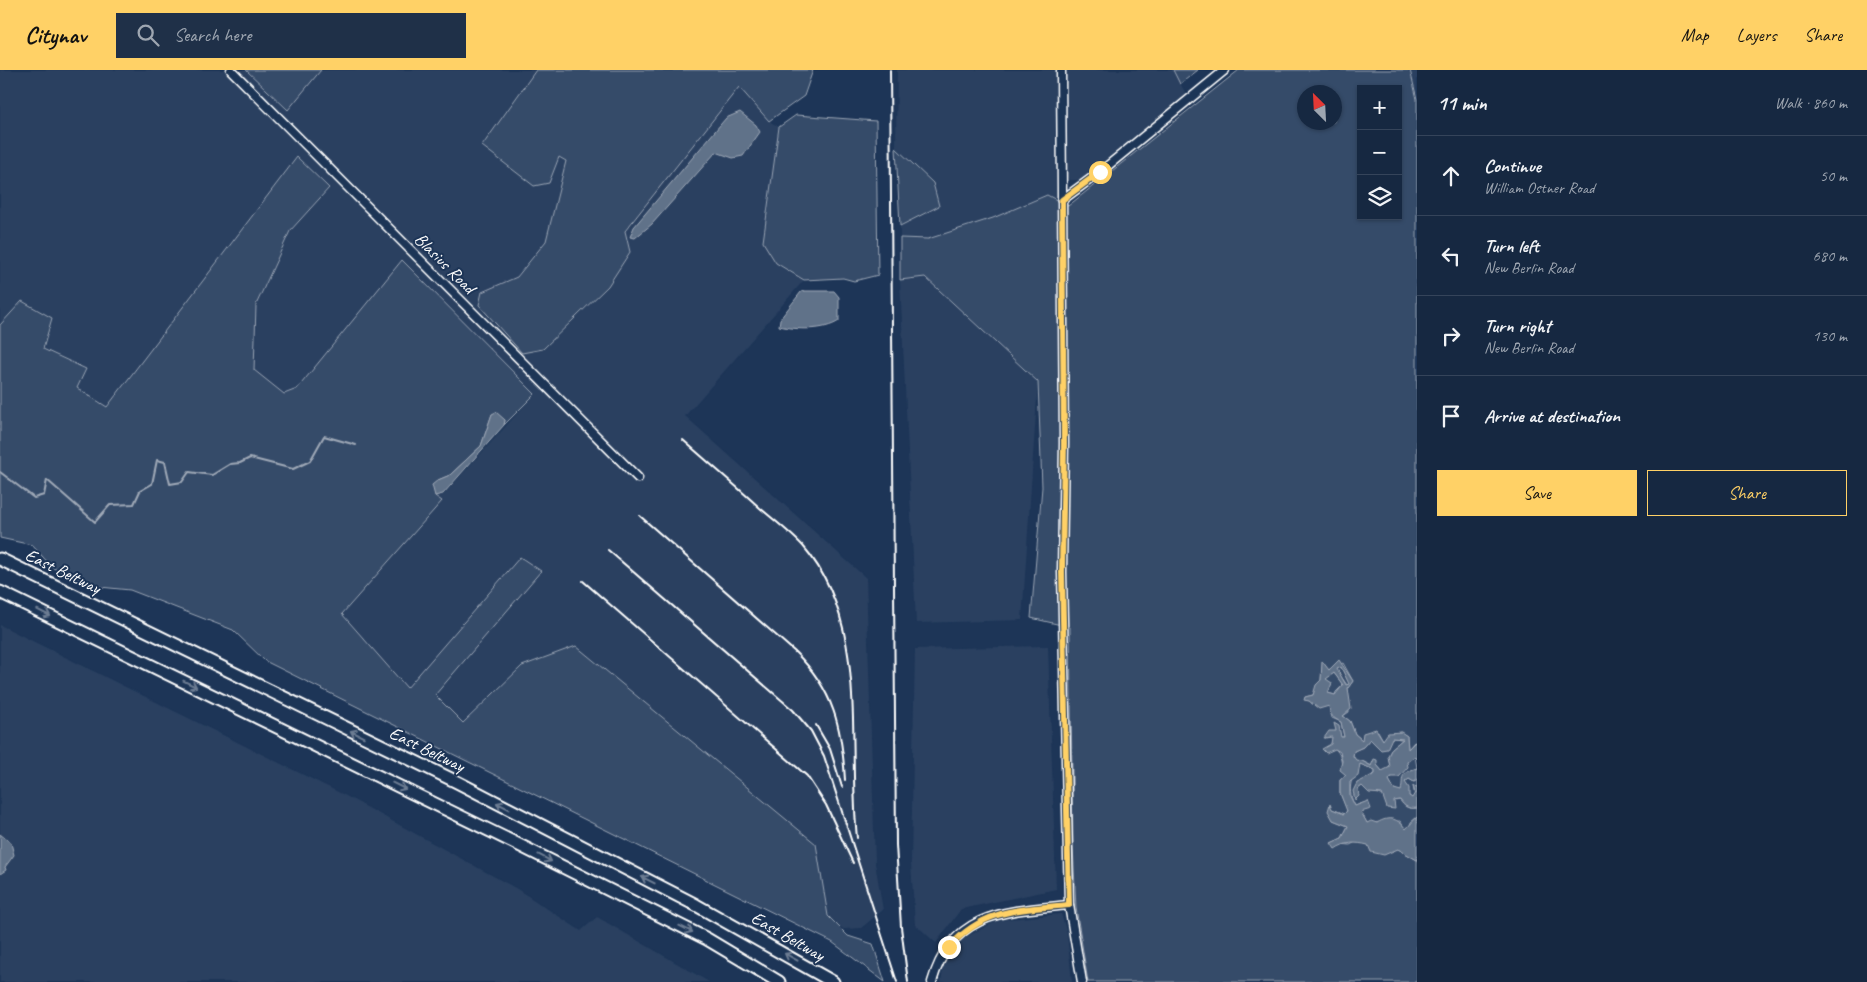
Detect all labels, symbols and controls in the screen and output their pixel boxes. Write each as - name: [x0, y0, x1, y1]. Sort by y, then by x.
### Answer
- search box: [116, 13, 466, 58]
- text: Citynav: [25, 20, 86, 50]
- icon: search: [134, 21, 162, 49]
- text: Search here: [174, 23, 251, 47]
- text: Map: [1681, 24, 1709, 46]
- text: Layers: [1737, 24, 1776, 46]
- text: Share: [1804, 24, 1842, 46]
- north arrow: [1297, 85, 1342, 130]
- map controls: [1357, 85, 1402, 220]
- button: +: [1357, 85, 1402, 130]
- text: 11 min: [1437, 90, 1487, 116]
- text: Walk · 860 m: [1775, 93, 1847, 113]
- button: −: [1357, 130, 1402, 175]
- text: Continue: [1484, 154, 1541, 178]
- route start: [1089, 161, 1112, 184]
- icon: ahead: [1437, 162, 1465, 190]
- text: 50 m: [1820, 166, 1847, 186]
- button: layers: [1357, 175, 1402, 220]
- text: William Ostner Road: [1484, 178, 1595, 198]
- street label: Blasius Road: [410, 228, 482, 300]
- text: Turn left: [1484, 234, 1539, 258]
- icon: left: [1437, 242, 1465, 270]
- text: 680 m: [1813, 246, 1847, 266]
- text: New Berlin Road: [1484, 258, 1574, 278]
- text: Turn right: [1484, 314, 1551, 338]
- icon: right: [1437, 322, 1465, 350]
- text: 130 m: [1813, 326, 1847, 346]
- text: New Berlin Road: [1484, 338, 1574, 358]
- icon: arrive: [1437, 402, 1465, 430]
- text: Arrive at destination: [1484, 404, 1620, 428]
- button: Save: [1437, 470, 1637, 516]
- button: Share: [1647, 470, 1847, 516]
- street label: East Beltway: [22, 543, 106, 599]
- one-way arrow: [36, 609, 51, 618]
- one-way arrow: [182, 680, 197, 689]
- street label: East Beltway: [386, 721, 470, 777]
- one-way arrow: [350, 729, 365, 738]
- one-way arrow: [391, 782, 406, 791]
- one-way arrow: [496, 801, 511, 810]
- one-way arrow: [537, 853, 552, 863]
- one-way arrow: [641, 875, 656, 884]
- street label: East Beltway: [747, 906, 830, 967]
- one-way arrow: [678, 924, 693, 934]
- route end: [938, 936, 961, 959]
- one-way arrow: [784, 952, 799, 961]

